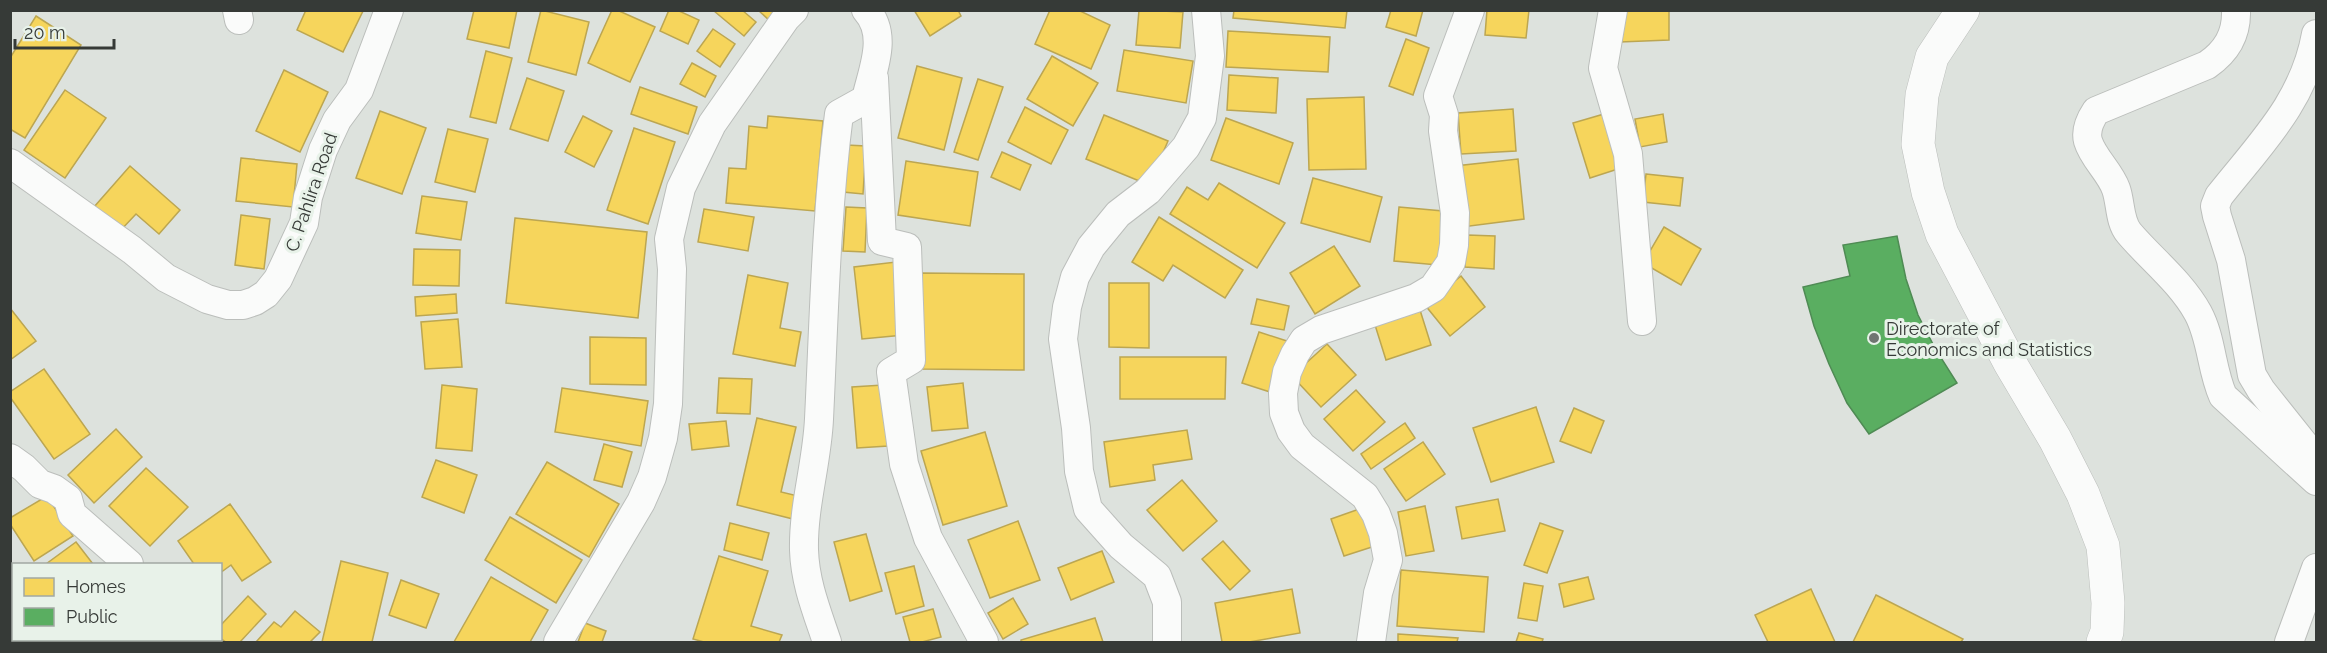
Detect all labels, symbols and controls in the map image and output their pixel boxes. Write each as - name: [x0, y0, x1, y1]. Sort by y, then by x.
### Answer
- scale bar: [15, 12, 114, 50]
- text: 20 m: [24, 22, 66, 43]
- street label: C. Pahlira Road: [281, 130, 341, 254]
- place label: Directorate of Economics and Statistics: [1886, 318, 2092, 360]
- marker: Directorate of Economics and Statistics: [1867, 331, 1881, 345]
- legend: [12, 563, 222, 641]
- text: Homes: [66, 576, 126, 597]
- text: Public: [66, 606, 118, 627]

